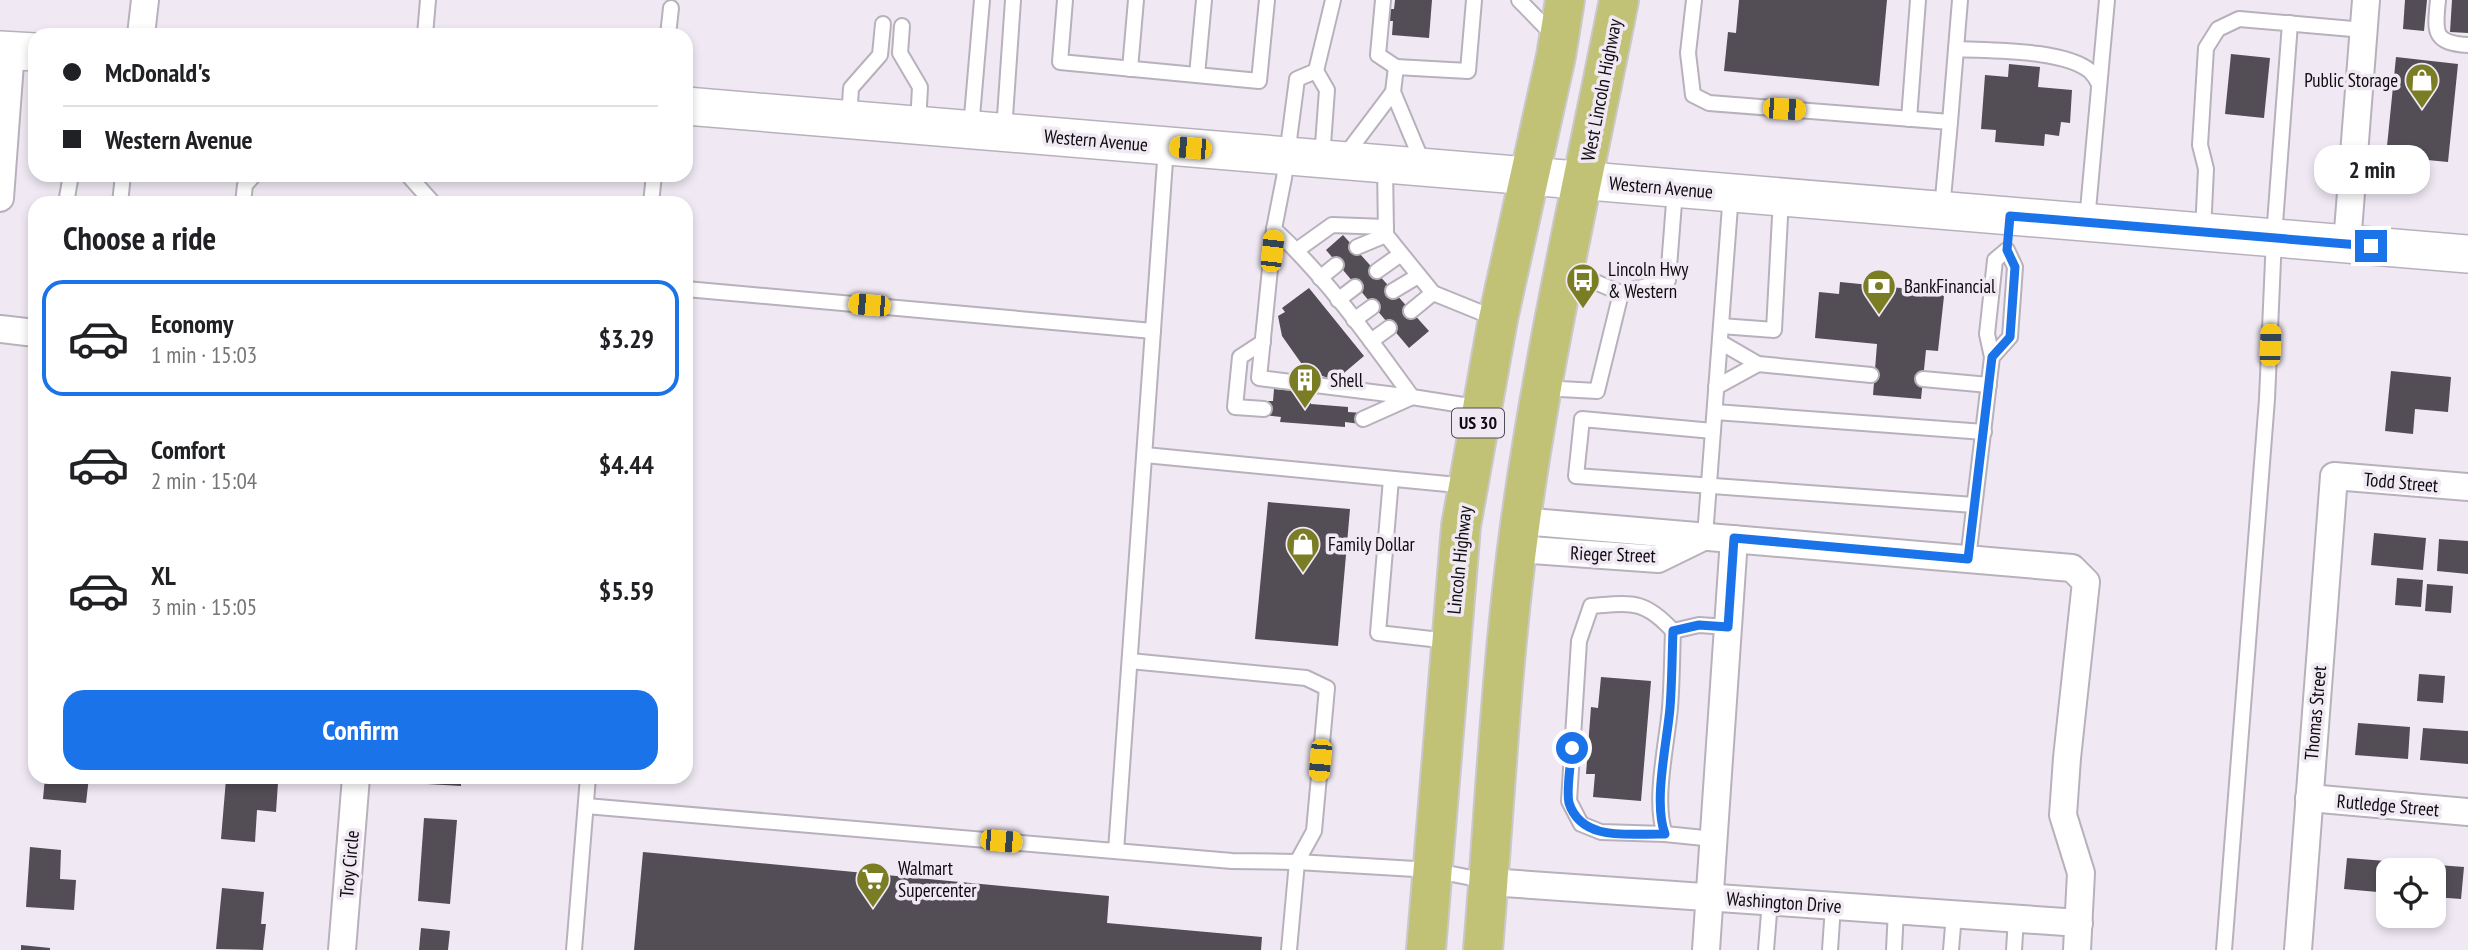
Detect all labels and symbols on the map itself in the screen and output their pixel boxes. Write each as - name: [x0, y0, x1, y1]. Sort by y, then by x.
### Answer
- street label: West Lincoln Highway: [1575, 16, 1627, 163]
- shop icon: Public Storage: [2403, 61, 2441, 110]
- place label: Public Storage: [2304, 68, 2398, 92]
- car: [1763, 97, 1806, 121]
- street label: Western Avenue: [1043, 123, 1149, 157]
- car: [1169, 136, 1212, 160]
- callout: 2 min: [2313, 145, 2429, 194]
- street label: Western Avenue: [1608, 170, 1714, 204]
- car: [1260, 229, 1285, 273]
- route end: [2355, 230, 2387, 262]
- place label: Lincoln Hwy & Western: [1608, 257, 1689, 303]
- bus stop icon: Lincoln Hwy & Western: [1564, 261, 1602, 310]
- bank icon: BankFinancial: [1860, 267, 1898, 316]
- place label: BankFinancial: [1904, 274, 1996, 298]
- car: [848, 293, 891, 317]
- car: [2259, 324, 2282, 366]
- building icon: Shell: [1286, 361, 1324, 410]
- place label: Shell: [1330, 368, 1364, 392]
- road number: US 30: [1452, 408, 1504, 438]
- street label: Todd Street: [2363, 467, 2440, 497]
- street label: Lincoln Highway: [1441, 504, 1477, 615]
- shop icon: Family Dollar: [1284, 525, 1322, 574]
- place label: Family Dollar: [1328, 532, 1416, 556]
- street label: Rieger Street: [1570, 541, 1657, 568]
- street label: Thomas Street: [2299, 664, 2331, 761]
- route start: [1556, 732, 1588, 764]
- car: [1308, 738, 1333, 782]
- street label: Rutledge Street: [2336, 789, 2441, 821]
- street label: Troy Circle: [334, 829, 364, 899]
- car: [980, 829, 1023, 853]
- place label: Walmart Supercenter: [898, 856, 977, 902]
- supermarket icon: Walmart Supercenter: [854, 860, 892, 909]
- street label: Washington Drive: [1726, 886, 1843, 918]

